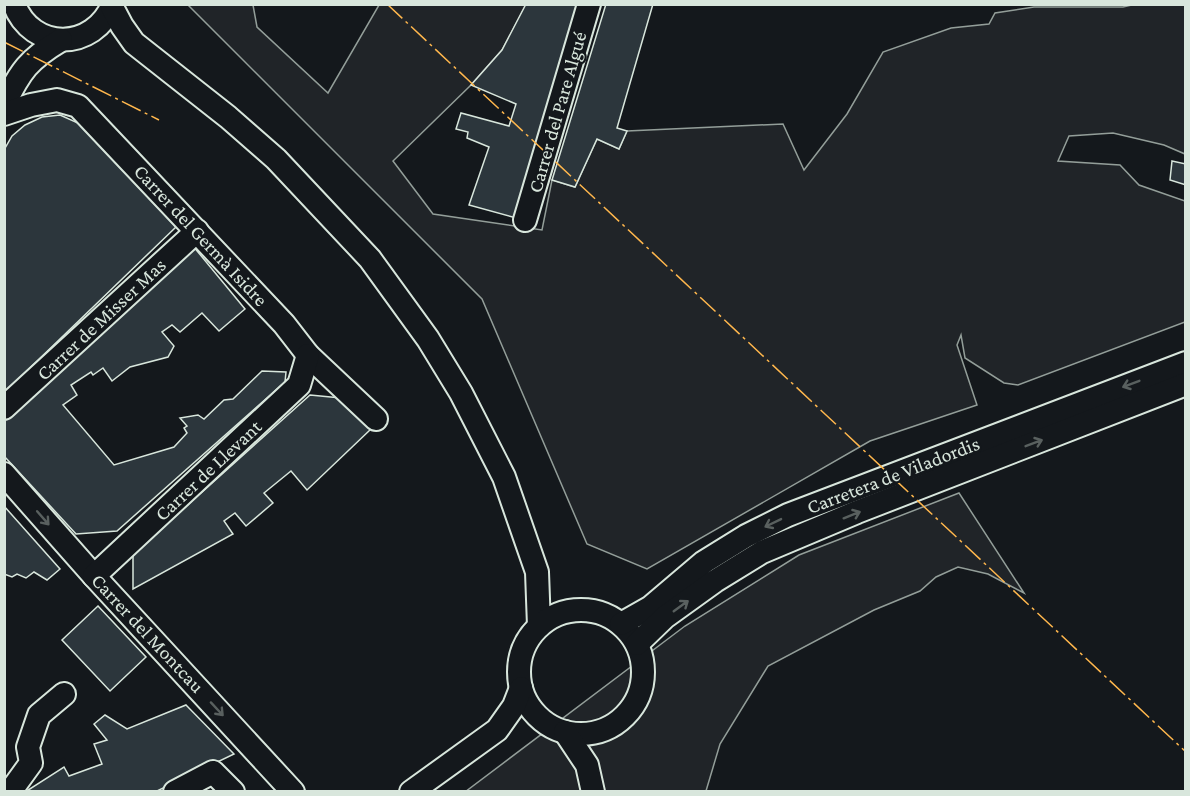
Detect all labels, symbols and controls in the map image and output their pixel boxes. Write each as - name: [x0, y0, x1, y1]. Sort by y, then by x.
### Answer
- street label: Carrer del Pare Algué: [523, 29, 592, 195]
- street label: Carrer del Germà Isidre: [130, 160, 272, 310]
- street label: Carrer de Misser Mas: [32, 253, 170, 384]
- one-way arrow: [1122, 379, 1141, 390]
- street label: Carrer de Llevant: [150, 415, 266, 525]
- street label: Carretera de Viladordis: [804, 432, 983, 518]
- one-way arrow: [1024, 437, 1042, 448]
- one-way arrow: [842, 509, 861, 520]
- one-way arrow: [36, 510, 50, 525]
- one-way arrow: [764, 517, 782, 529]
- street label: Carrer del Montcau: [87, 569, 209, 697]
- one-way arrow: [672, 599, 688, 612]
- one-way arrow: [210, 701, 224, 716]

